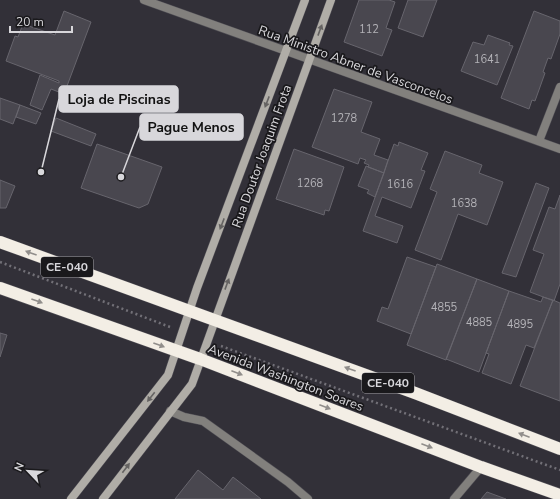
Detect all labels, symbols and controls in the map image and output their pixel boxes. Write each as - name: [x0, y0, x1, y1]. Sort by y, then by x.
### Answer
- scale bar: [10, 8, 72, 34]
- text: 20 m: [16, 14, 44, 30]
- street label: Rua Ministro Abner de Vasconcelos: [256, 21, 455, 109]
- house number: 112: [359, 22, 379, 37]
- one-way arrow: [317, 23, 323, 35]
- house number: 1641: [474, 52, 500, 67]
- street label: Rua Doutor Joaquim Frota: [228, 82, 296, 230]
- callout: Loja de Piscinas: [59, 86, 178, 112]
- text: Loja de Piscinas: [67, 90, 171, 109]
- one-way arrow: [264, 97, 270, 109]
- house number: 1278: [331, 111, 358, 126]
- callout: Pague Menos: [140, 114, 243, 140]
- text: Pague Menos: [147, 118, 235, 137]
- house number: 1268: [297, 176, 324, 191]
- house number: 1616: [387, 177, 414, 192]
- house number: 1638: [451, 196, 478, 211]
- one-way arrow: [218, 218, 224, 230]
- one-way arrow: [25, 250, 37, 256]
- road number: CE-040: [41, 257, 93, 277]
- one-way arrow: [225, 277, 231, 289]
- one-way arrow: [31, 298, 43, 304]
- house number: 4855: [431, 300, 458, 315]
- house number: 4885: [466, 315, 493, 330]
- house number: 4895: [507, 317, 534, 332]
- street label: Avenida Washington Soares: [205, 340, 366, 416]
- one-way arrow: [154, 342, 166, 348]
- one-way arrow: [343, 366, 355, 372]
- one-way arrow: [231, 371, 243, 377]
- road number: CE-040: [362, 373, 414, 393]
- one-way arrow: [147, 391, 155, 402]
- one-way arrow: [319, 405, 331, 411]
- one-way arrow: [517, 431, 529, 437]
- one-way arrow: [422, 444, 434, 450]
- north arrow: [8, 451, 48, 491]
- text: N: [11, 460, 28, 474]
- one-way arrow: [122, 463, 131, 474]

